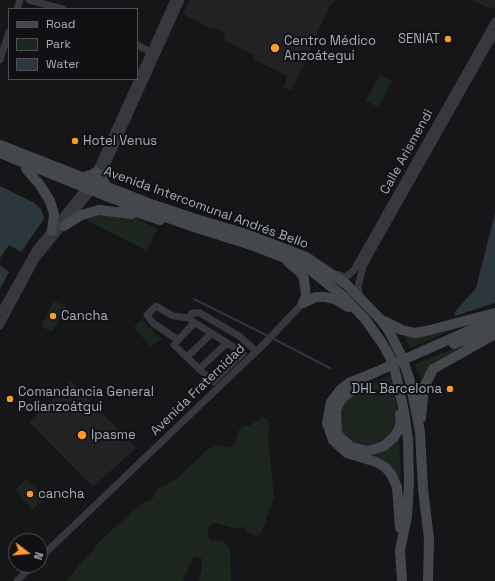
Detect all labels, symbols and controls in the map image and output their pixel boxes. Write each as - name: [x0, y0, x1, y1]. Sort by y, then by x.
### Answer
- legend: [8, 8, 138, 80]
- text: Road: [46, 16, 75, 32]
- place label: SENIAT: [398, 31, 440, 47]
- place label: Centro Médico Anzoátegui: [284, 33, 376, 64]
- marker: SENIAT: [443, 34, 453, 44]
- text: Park: [46, 36, 71, 52]
- marker: Centro Médico Anzoátegui: [269, 42, 281, 54]
- text: Water: [46, 56, 80, 72]
- street label: Calle Arismendi: [377, 107, 437, 197]
- place label: Hotel Venus: [83, 133, 157, 149]
- marker: Hotel Venus: [70, 136, 80, 146]
- street label: Avenida Intercomunal Andrés Bello: [102, 164, 310, 252]
- place label: Cancha: [61, 308, 108, 324]
- marker: Cancha: [48, 311, 58, 321]
- street label: Avenida Fraternidad: [148, 341, 248, 439]
- place label: DHL Barcelona: [352, 381, 442, 397]
- place label: Comandancia General Polianzoátgui: [18, 384, 154, 415]
- marker: DHL Barcelona: [445, 384, 455, 394]
- marker: Comandancia General Polianzoátgui: [5, 394, 15, 404]
- place label: Ipasme: [91, 427, 136, 443]
- marker: Ipasme: [76, 429, 88, 441]
- place label: cancha: [38, 486, 84, 502]
- marker: cancha: [25, 489, 35, 499]
- north arrow: [8, 533, 48, 573]
- text: N: [31, 551, 46, 562]

